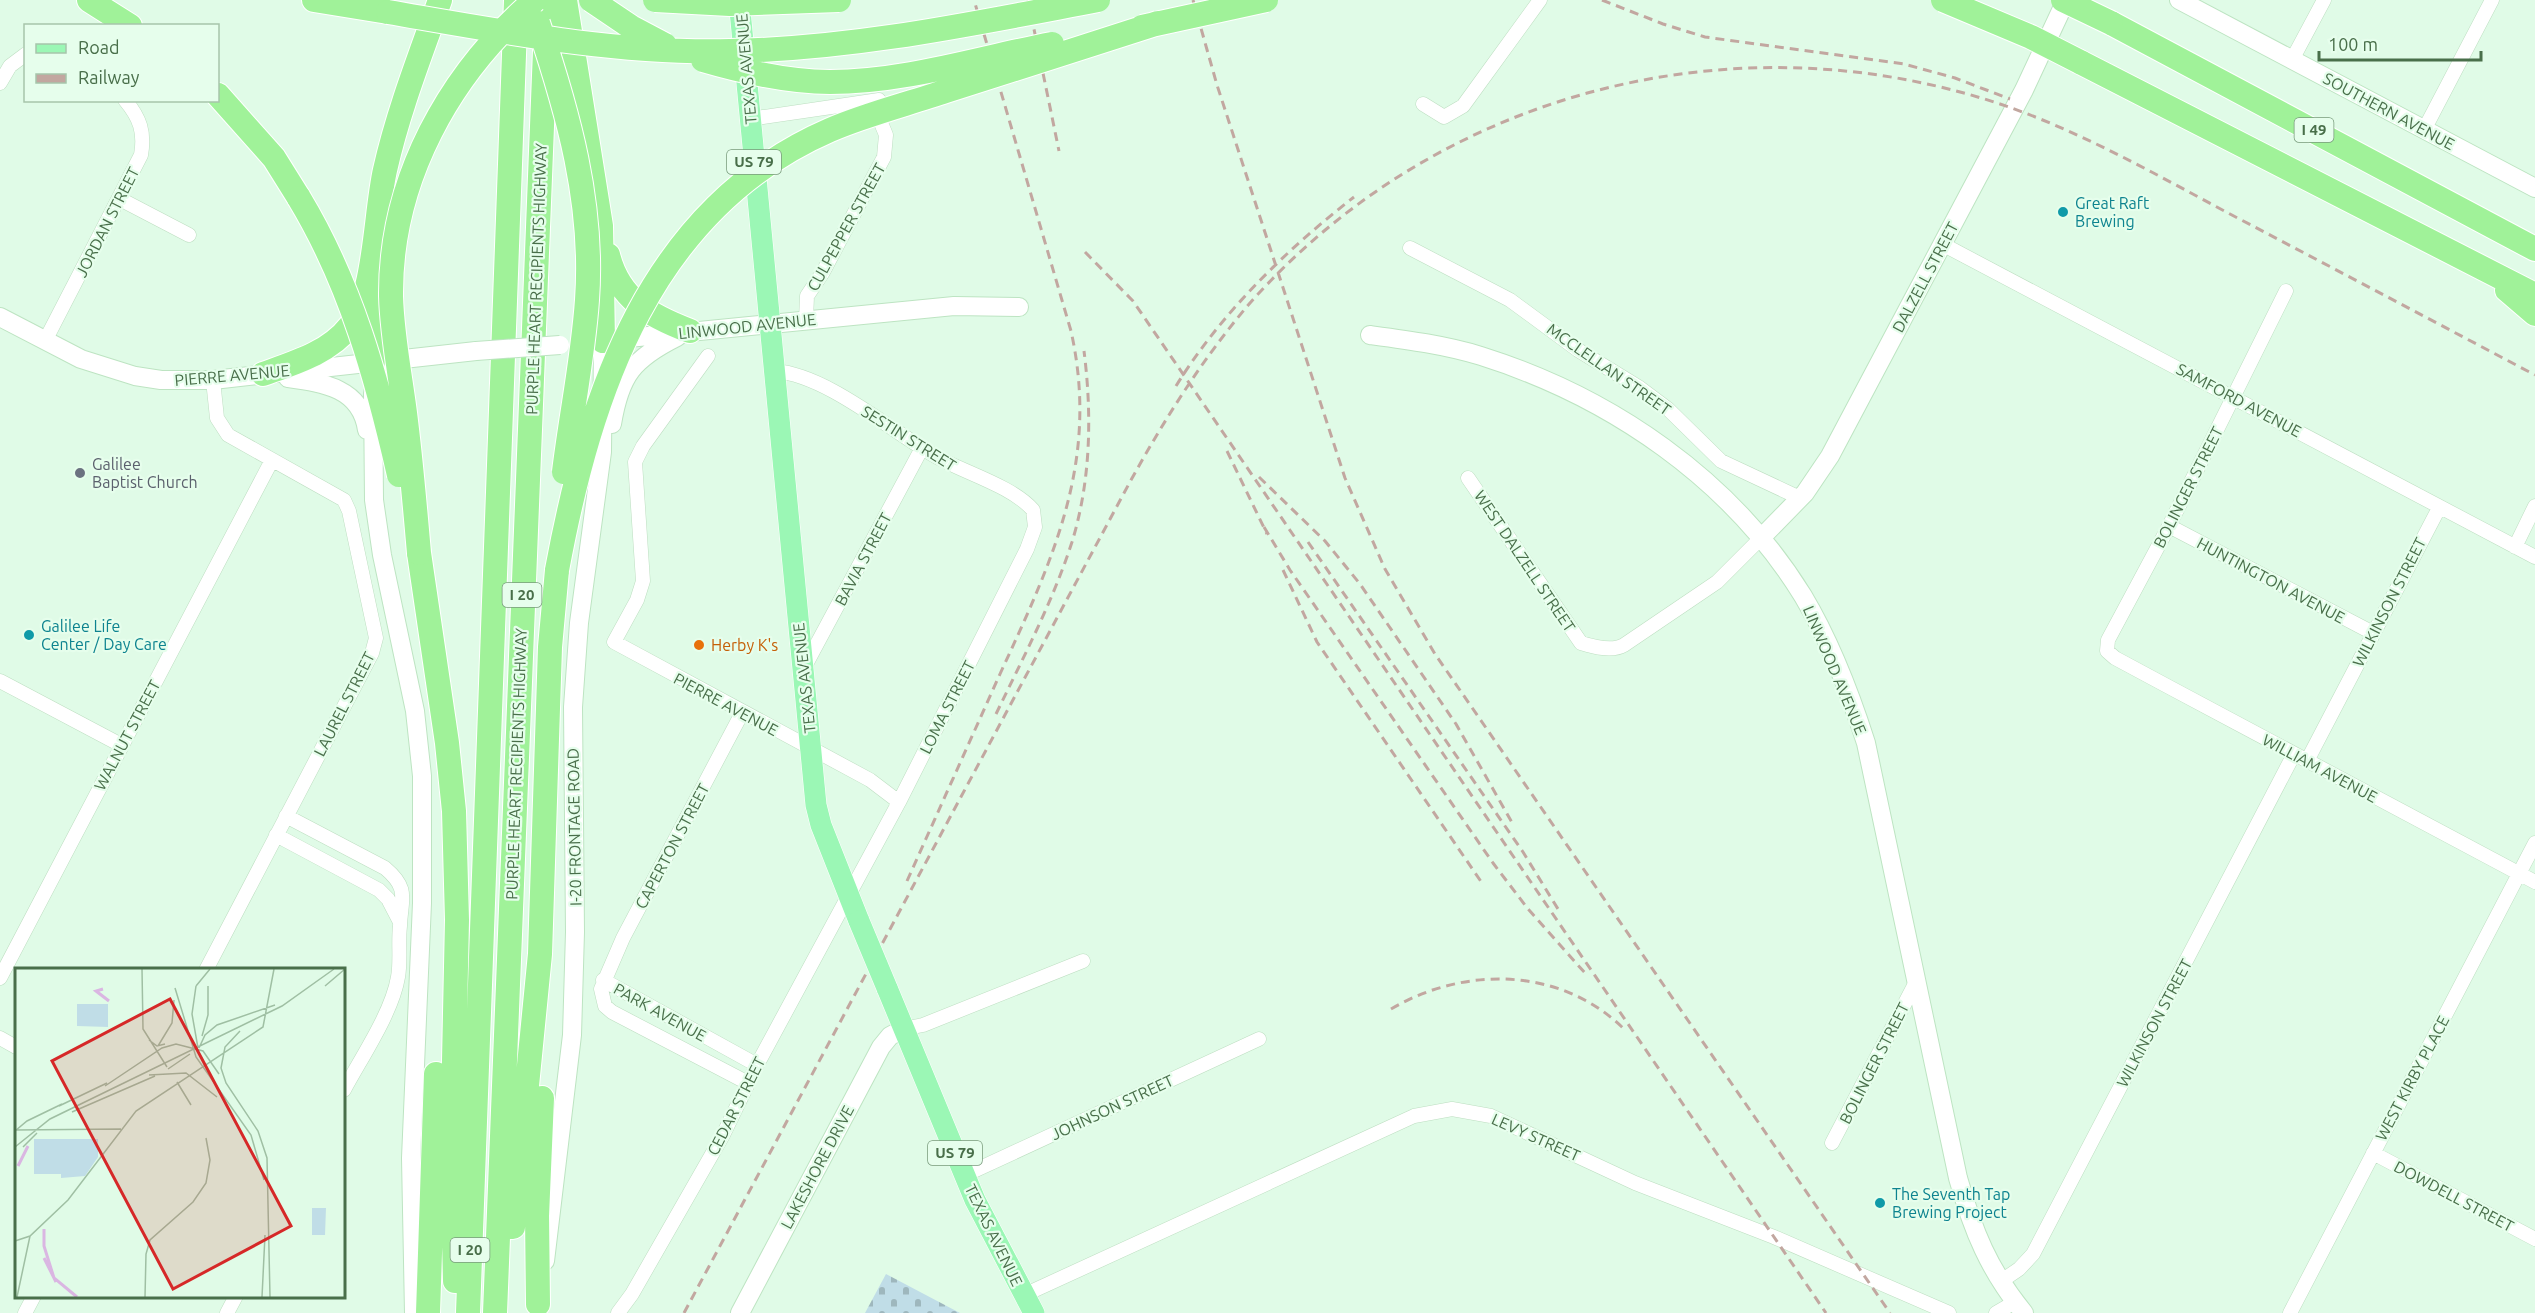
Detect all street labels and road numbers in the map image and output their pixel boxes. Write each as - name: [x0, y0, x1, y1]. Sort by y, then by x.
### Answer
- street label: TEXAS AVENUE: [732, 13, 760, 125]
- street label: SOUTHERN AVENUE: [2320, 69, 2458, 153]
- road number: I 49: [2294, 118, 2334, 142]
- street label: PURPLE HEART RECIPIENTS HIGHWAY: [522, 142, 550, 415]
- road number: US 79: [727, 150, 781, 174]
- street label: CULPEPPER STREET: [803, 160, 889, 294]
- street label: JORDAN STREET: [72, 164, 143, 280]
- street label: DALZELL STREET: [1888, 219, 1962, 335]
- street label: LINWOOD AVENUE: [677, 310, 817, 342]
- street label: MCCLELLAN STREET: [1544, 320, 1674, 419]
- street label: SAMFORD AVENUE: [2174, 360, 2304, 440]
- street label: PIERRE AVENUE: [174, 361, 290, 389]
- street label: SESTIN STREET: [858, 402, 960, 474]
- street label: BOLINGER STREET: [2150, 423, 2226, 551]
- street label: WEST DALZELL STREET: [1471, 487, 1579, 635]
- street label: BAVIA STREET: [831, 510, 895, 608]
- street label: HUNTINGTON AVENUE: [2194, 533, 2348, 627]
- street label: WILKINSON STREET: [2349, 534, 2429, 669]
- road number: I 20: [502, 583, 542, 607]
- street label: LINWOOD AVENUE: [1800, 603, 1870, 737]
- street label: TEXAS AVENUE: [789, 622, 819, 734]
- street label: PURPLE HEART RECIPIENTS HIGHWAY: [502, 627, 530, 900]
- street label: LAUREL STREET: [310, 649, 378, 759]
- street label: LOMA STREET: [916, 657, 978, 757]
- street label: PIERRE AVENUE: [671, 669, 781, 739]
- street label: WALNUT STREET: [90, 677, 164, 793]
- street label: WILLIAM AVENUE: [2260, 730, 2380, 806]
- street label: I-20 FRONTAGE ROAD: [564, 748, 584, 906]
- street label: CAPERTON STREET: [631, 780, 713, 912]
- street label: WILKINSON STREET: [2113, 956, 2195, 1090]
- street label: PARK AVENUE: [611, 979, 709, 1045]
- street label: BOLINGER STREET: [1836, 999, 1912, 1127]
- street label: WEST KIRBY PLACE: [2372, 1013, 2452, 1143]
- street label: CEDAR STREET: [703, 1054, 769, 1158]
- street label: JOHNSON STREET: [1048, 1071, 1176, 1143]
- street label: LAKESHORE DRIVE: [777, 1102, 857, 1232]
- street label: LEVY STREET: [1489, 1109, 1583, 1165]
- road number: US 79: [928, 1141, 982, 1165]
- street label: DOWDELL STREET: [2391, 1157, 2517, 1235]
- street label: TEXAS AVENUE: [962, 1181, 1026, 1289]
- road number: I 20: [450, 1238, 490, 1262]

